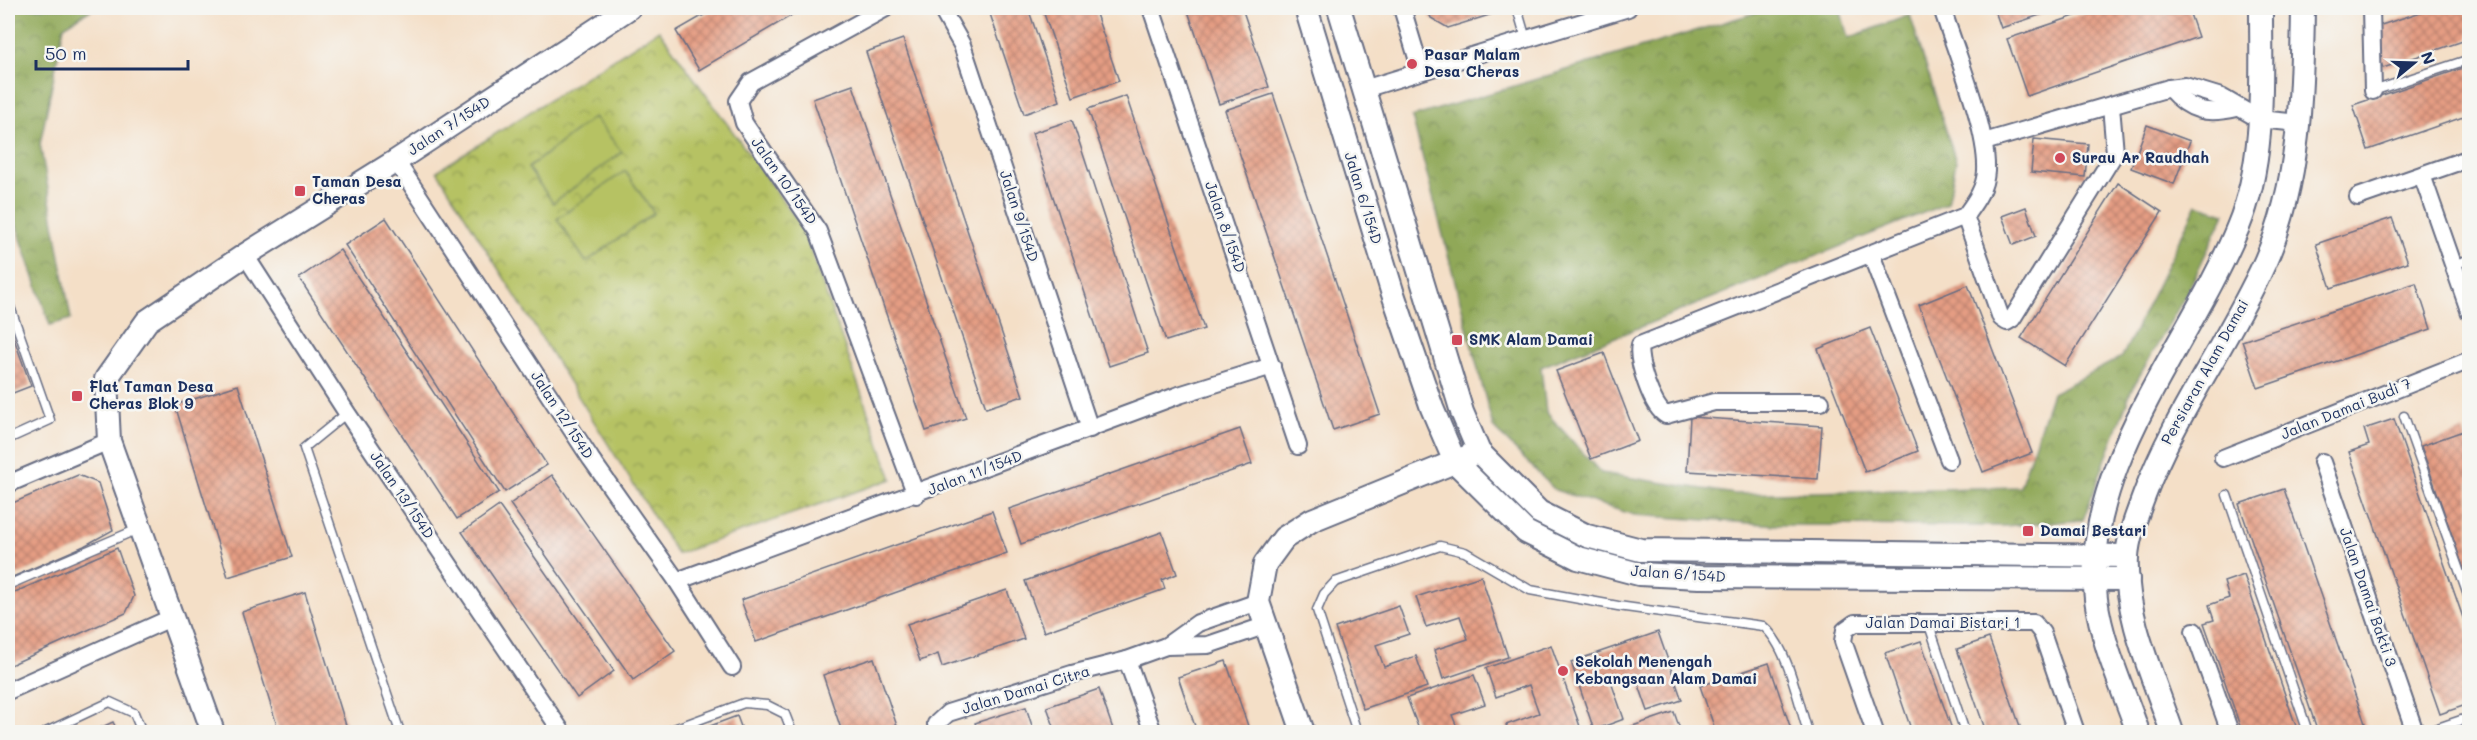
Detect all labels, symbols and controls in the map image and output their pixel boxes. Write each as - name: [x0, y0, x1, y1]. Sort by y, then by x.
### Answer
- scale bar: [36, 33, 188, 71]
- north arrow: [2384, 33, 2444, 93]
- text: 50 m: [45, 41, 87, 65]
- place label: Pasar Malam Desa Cheras: [1424, 44, 1520, 81]
- text: N: [2417, 49, 2441, 67]
- marker: Pasar Malam Desa Cheras: [1405, 57, 1419, 71]
- street label: Jalan 7/154D: [403, 91, 494, 159]
- street label: Jalan 10/154D: [747, 133, 822, 228]
- place label: Surau Ar Raudhah: [2072, 147, 2209, 167]
- street label: Jalan 6/154D: [1340, 149, 1387, 246]
- marker: Surau Ar Raudhah: [2053, 151, 2067, 165]
- street label: Jalan 9/154D: [996, 167, 1044, 264]
- place label: Taman Desa Cheras: [312, 171, 402, 208]
- street label: Jalan 8/154D: [1201, 178, 1251, 275]
- marker: Taman Desa Cheras: [293, 184, 307, 198]
- street label: Persiaran Alam Damai: [2156, 295, 2252, 448]
- place label: SMK Alam Damai: [1469, 329, 1593, 349]
- marker: SMK Alam Damai: [1450, 333, 1464, 347]
- street label: Jalan 12/154D: [527, 367, 599, 462]
- street label: Jalan Damai Budi 7: [2277, 373, 2414, 443]
- place label: Flat Taman Desa Cheras Blok 9: [89, 376, 214, 413]
- marker: Flat Taman Desa Cheras Blok 9: [70, 389, 84, 403]
- street label: Jalan 11/154D: [925, 445, 1025, 499]
- street label: Jalan 13/154D: [366, 447, 440, 542]
- place label: Damai Bestari: [2040, 520, 2147, 540]
- marker: Damai Bestari: [2021, 524, 2035, 538]
- street label: Jalan Damai Bakti 3: [2336, 525, 2402, 669]
- street label: Jalan 6/154D: [1630, 560, 1726, 586]
- street label: Jalan Damai Bistari 1: [1866, 612, 2020, 632]
- place label: Sekolah Menengah Kebangsaan Alam Damai: [1575, 651, 1757, 688]
- street label: Jalan Damai Citra: [959, 660, 1092, 718]
- marker: Sekolah Menengah Kebangsaan Alam Damai: [1556, 664, 1570, 678]

